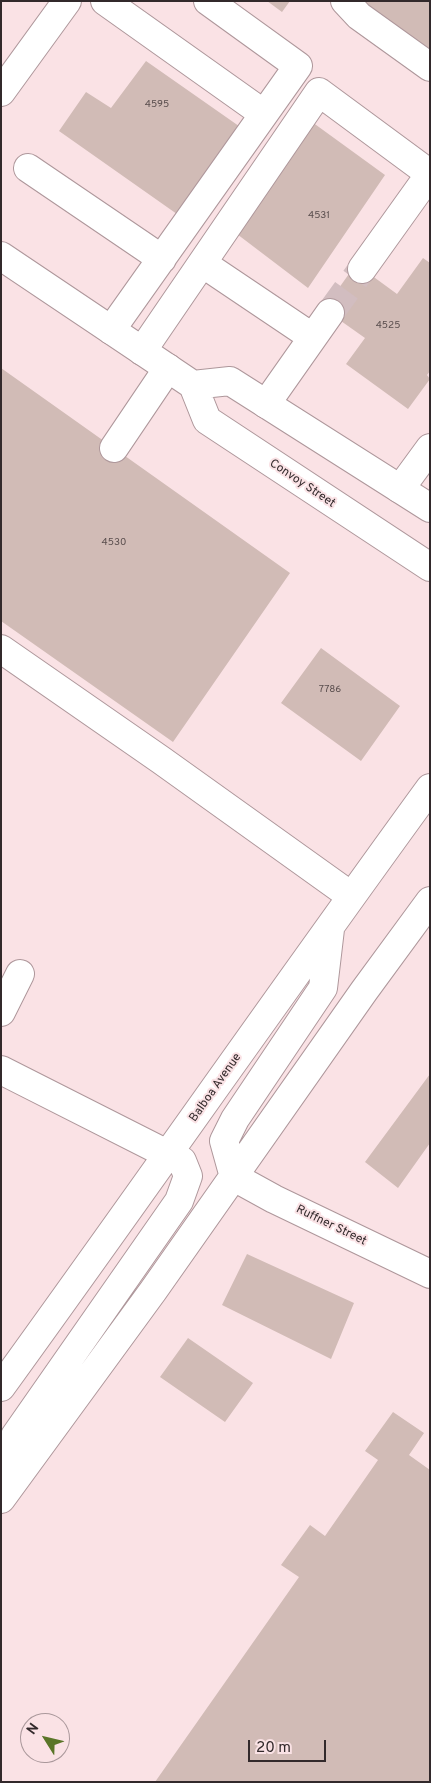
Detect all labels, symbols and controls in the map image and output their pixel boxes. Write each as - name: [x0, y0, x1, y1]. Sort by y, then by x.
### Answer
- house number: 4595: [145, 99, 169, 111]
- house number: 4531: [308, 210, 330, 222]
- house number: 4525: [376, 320, 400, 332]
- street label: Convoy Street: [266, 457, 338, 511]
- house number: 4530: [102, 537, 126, 549]
- house number: 7786: [319, 684, 341, 696]
- street label: Balboa Avenue: [187, 1051, 245, 1125]
- street label: Ruffner Street: [293, 1203, 369, 1249]
- north arrow: [20, 1713, 70, 1763]
- text: N: [23, 1720, 43, 1739]
- scale bar: [251, 1730, 328, 1762]
- text: 20 m: [256, 1739, 291, 1758]

